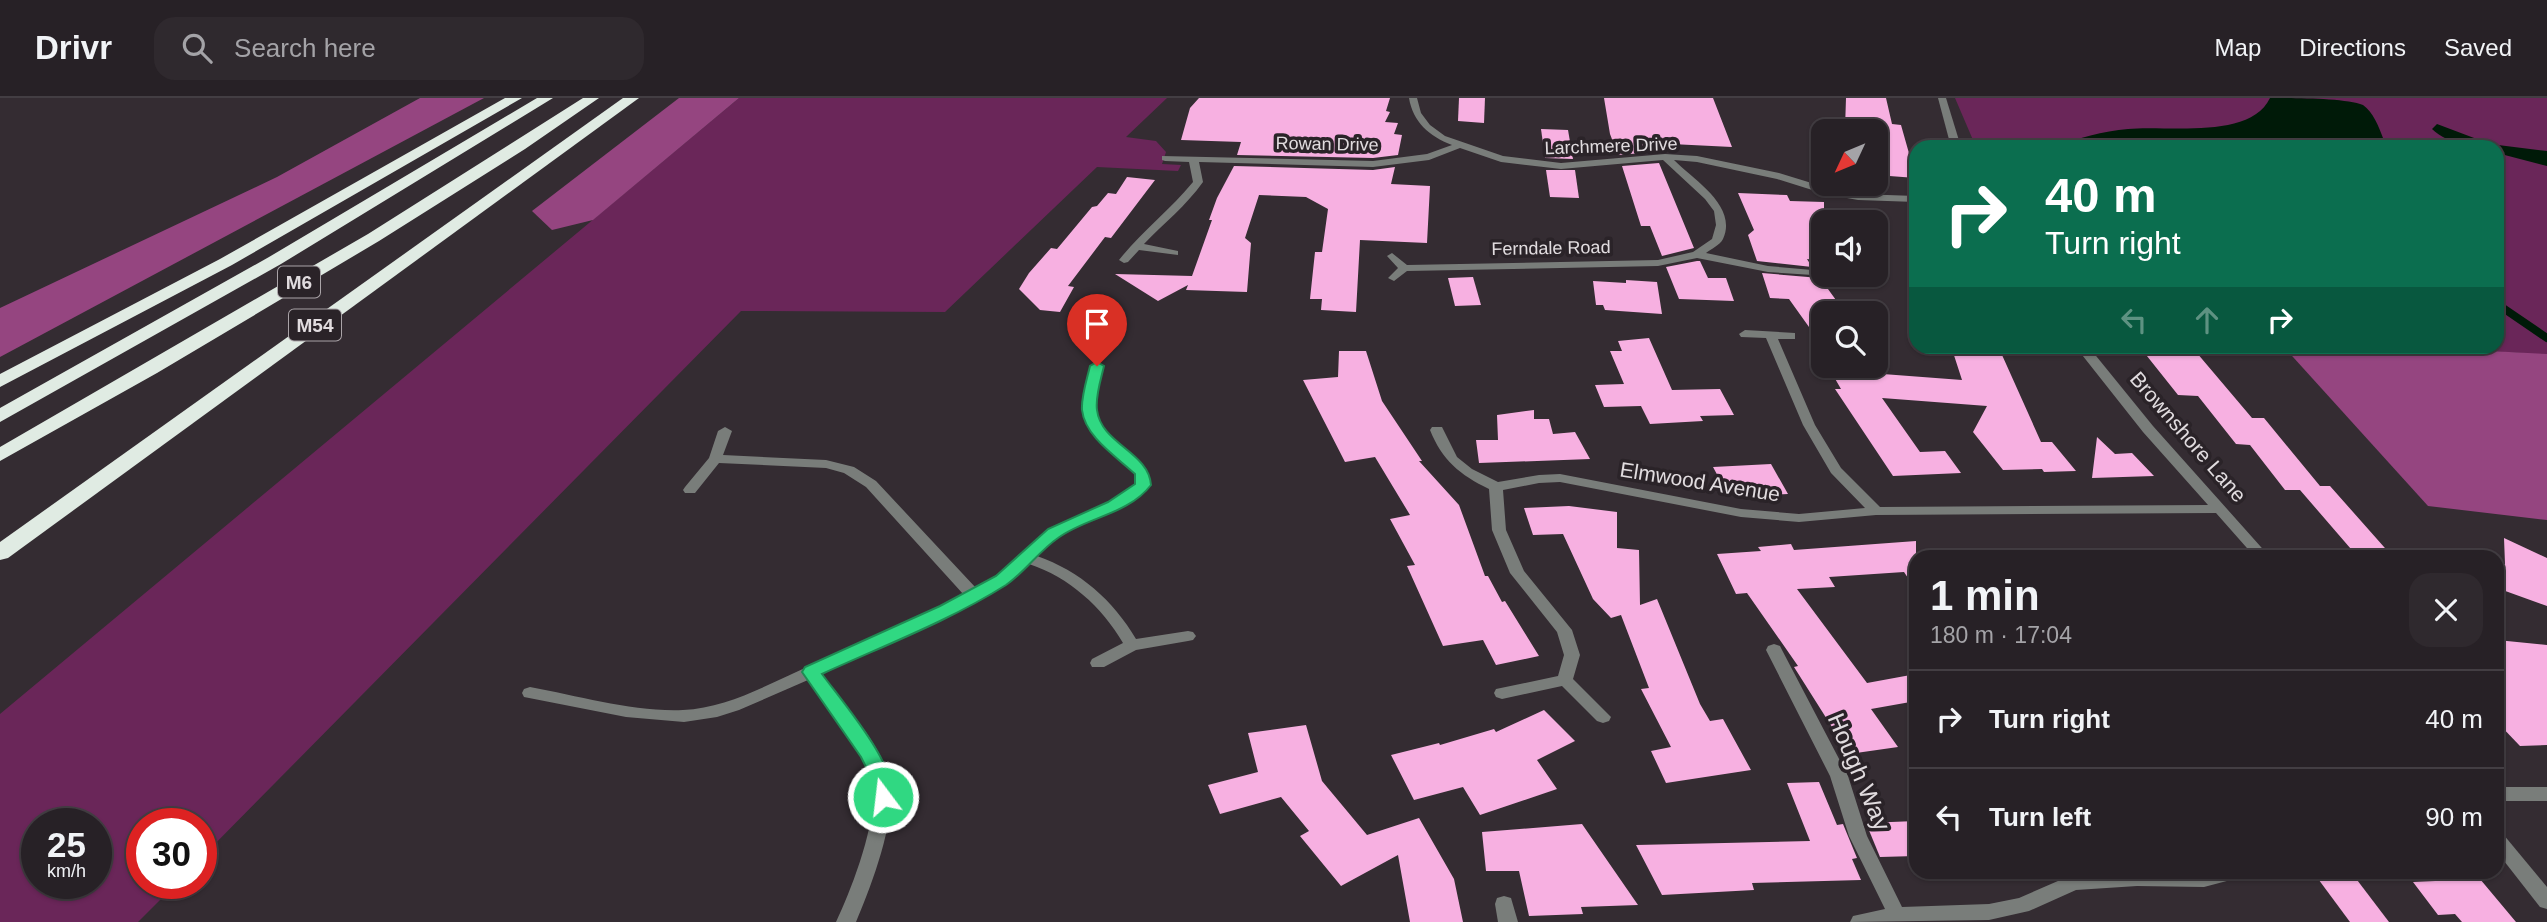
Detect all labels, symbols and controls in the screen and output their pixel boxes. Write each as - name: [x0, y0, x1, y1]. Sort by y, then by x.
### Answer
- search box: [154, 17, 644, 80]
- text: Drivr: [35, 29, 112, 66]
- icon: search: [178, 29, 216, 67]
- text: Search here: [234, 33, 376, 63]
- text: Map: [2215, 34, 2261, 61]
- text: Directions: [2299, 34, 2406, 61]
- text: Saved: [2444, 34, 2512, 61]
- north arrow: [1811, 119, 1888, 196]
- map controls: [1811, 119, 1888, 378]
- street label: Rowan Drive: [1275, 133, 1379, 155]
- street label: Larchmere Drive: [1544, 134, 1678, 158]
- icon: right: [1930, 168, 2021, 259]
- text: 40 m: [2045, 168, 2157, 222]
- button: sound: [1811, 210, 1888, 287]
- text: Turn right: [2045, 225, 2181, 261]
- street label: Ferndale Road: [1491, 237, 1611, 259]
- road number: M6: [278, 266, 320, 298]
- pin: [1067, 294, 1127, 366]
- button: search: [1811, 301, 1888, 378]
- icon: left: [2115, 301, 2153, 339]
- icon: ahead: [2188, 301, 2226, 339]
- icon: right: [2261, 301, 2299, 339]
- icon: arrive: [1078, 305, 1116, 343]
- road number: M54: [289, 310, 341, 341]
- street label: Brownshore Lane: [2126, 367, 2251, 506]
- street label: Elmwood Avenue: [1618, 457, 1782, 506]
- text: 1 min: [1930, 572, 2040, 619]
- button: close: [2409, 573, 2483, 647]
- text: 180 m · 17:04: [1930, 622, 2072, 648]
- icon: right: [1930, 700, 1968, 738]
- text: Turn right: [1989, 704, 2110, 734]
- text: 40 m: [2425, 704, 2483, 734]
- street label: Hough Way: [1823, 709, 1896, 834]
- position arrow: [846, 760, 920, 834]
- icon: left: [1930, 798, 1968, 836]
- text: Turn left: [1989, 802, 2091, 832]
- text: 90 m: [2425, 802, 2483, 832]
- speed limit sign: 30: [126, 808, 217, 899]
- text: 25: [47, 825, 86, 864]
- text: km/h: [47, 861, 86, 881]

